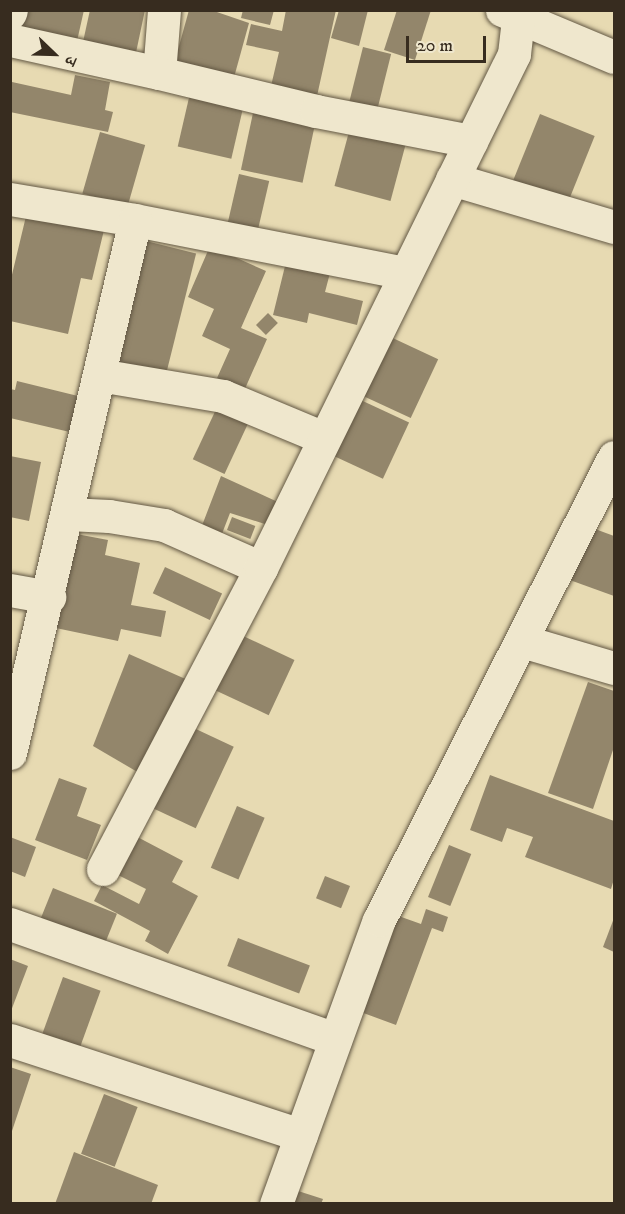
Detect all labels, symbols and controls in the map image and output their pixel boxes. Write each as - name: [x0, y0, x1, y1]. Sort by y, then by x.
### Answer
- north arrow: [24, 24, 84, 84]
- scale bar: [409, 24, 488, 62]
- text: 20 m: [417, 35, 453, 57]
- text: उ: [60, 53, 81, 69]

